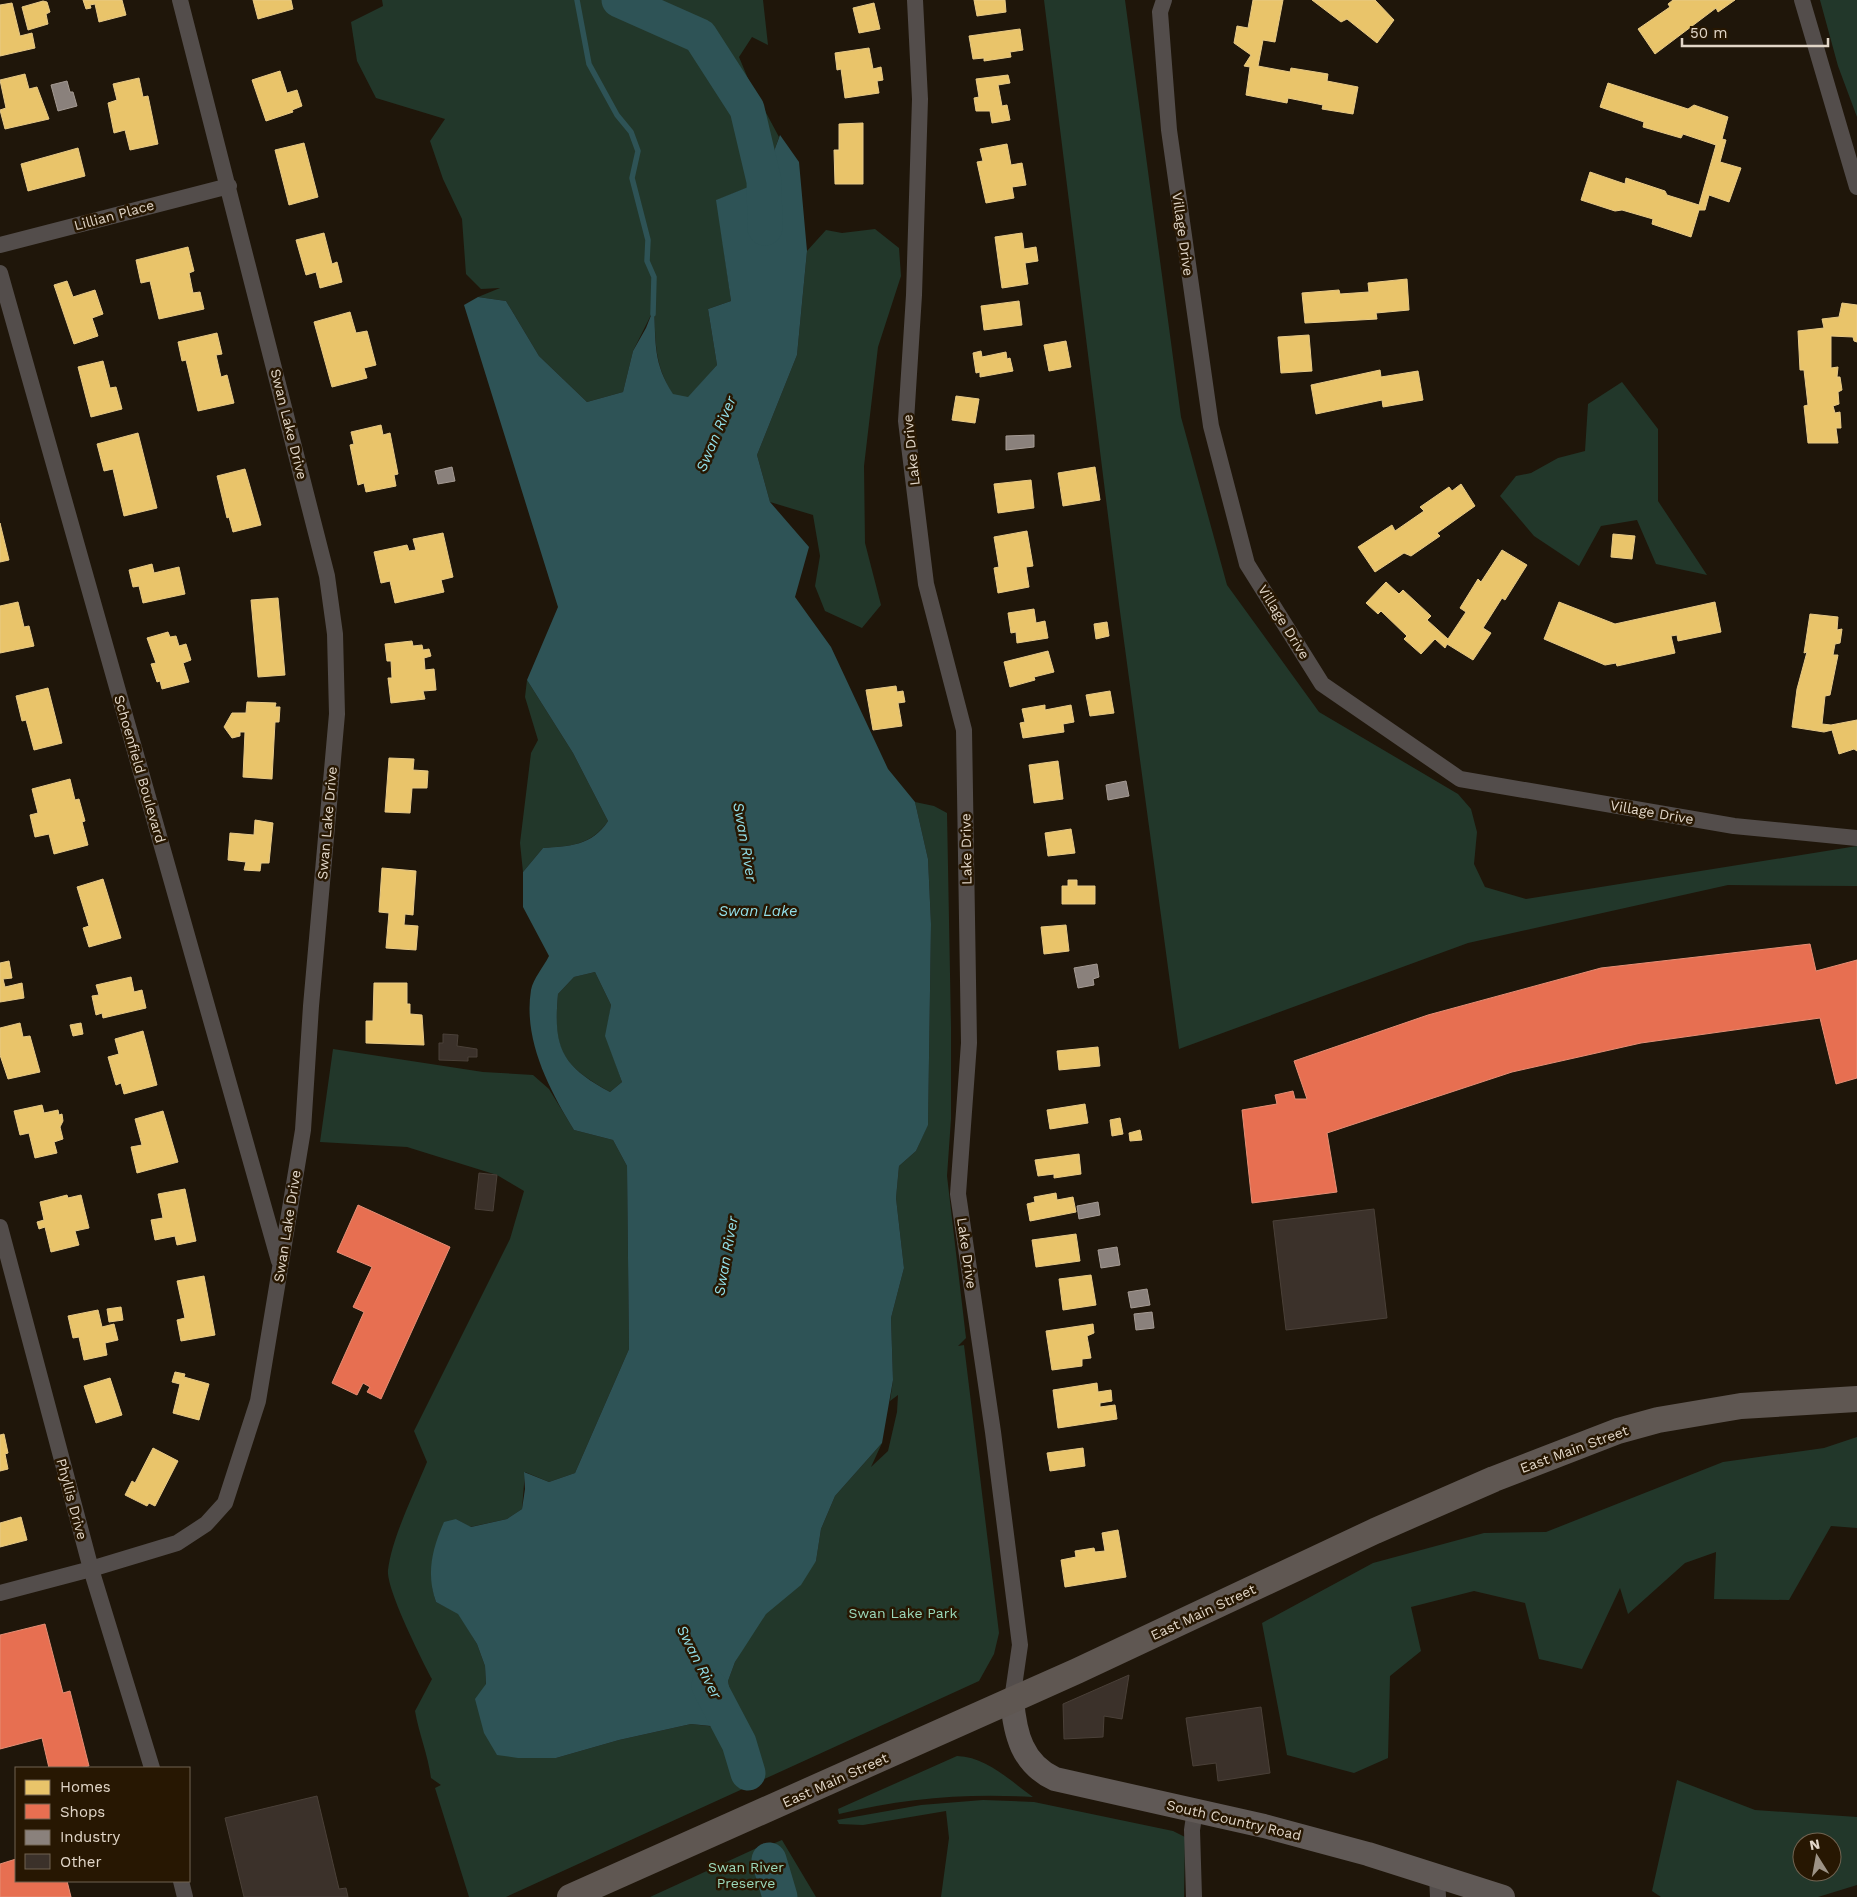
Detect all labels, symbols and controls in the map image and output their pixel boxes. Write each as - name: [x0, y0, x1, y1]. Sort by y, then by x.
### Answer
- scale bar: [1682, 15, 1828, 47]
- text: 50 m: [1690, 24, 1727, 42]
- street label: Village Drive: [1169, 191, 1197, 277]
- street label: Lillian Place: [72, 197, 156, 233]
- street label: Swan Lake Drive: [268, 367, 310, 481]
- water label: Swan River: [692, 392, 740, 474]
- street label: Lake Drive: [899, 414, 923, 486]
- street label: Village Drive: [1255, 582, 1313, 662]
- street label: Schoenfield Boulevard: [111, 693, 169, 845]
- street label: Swan Lake Drive: [314, 766, 340, 880]
- street label: Village Drive: [1609, 797, 1695, 827]
- water label: Swan River: [729, 801, 761, 884]
- street label: Lake Drive: [957, 813, 975, 885]
- water label: Swan Lake: [718, 902, 798, 920]
- street label: Swan Lake Drive: [270, 1169, 304, 1283]
- water label: Swan River: [710, 1214, 742, 1297]
- street label: Lake Drive: [954, 1216, 980, 1290]
- street label: East Main Street: [1518, 1422, 1630, 1476]
- street label: Phyllis Drive: [53, 1457, 91, 1541]
- street label: East Main Street: [1148, 1581, 1258, 1643]
- park label: Swan Lake Park: [849, 1605, 957, 1621]
- water label: Swan River: [673, 1622, 726, 1703]
- street label: East Main Street: [780, 1749, 890, 1810]
- legend: [15, 1767, 190, 1882]
- text: Homes: [60, 1778, 111, 1796]
- street label: South Country Road: [1165, 1797, 1303, 1843]
- text: Shops: [60, 1803, 105, 1821]
- text: Industry: [60, 1828, 121, 1846]
- north arrow: [1792, 1832, 1842, 1882]
- text: N: [1808, 1835, 1821, 1853]
- text: Other: [60, 1853, 102, 1871]
- park label: Swan River Preserve: [708, 1859, 784, 1891]

